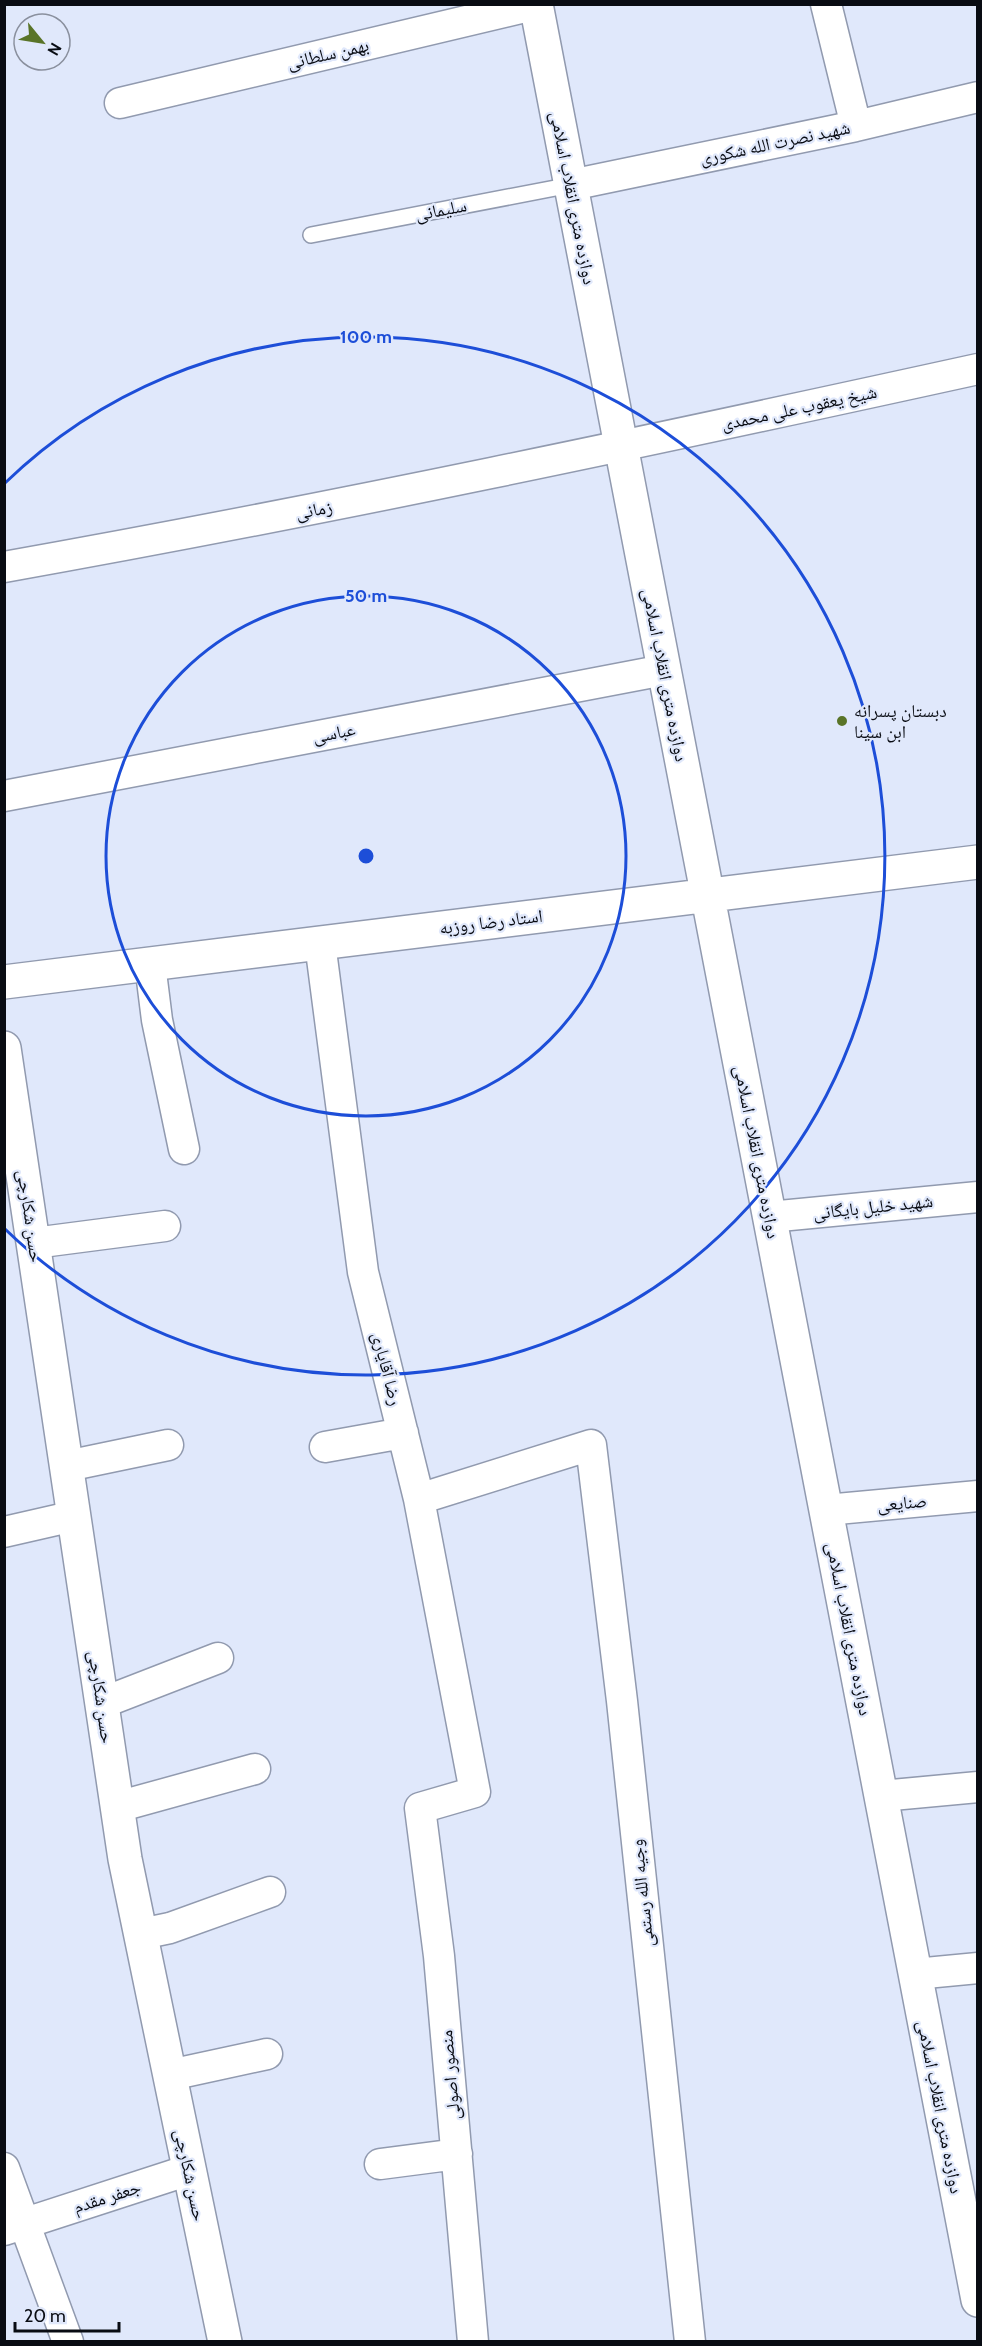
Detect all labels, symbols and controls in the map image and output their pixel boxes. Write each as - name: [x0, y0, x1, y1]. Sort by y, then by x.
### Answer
- north arrow: [12, 12, 72, 72]
- street label: بهمن سلطانی: [285, 34, 371, 74]
- text: N: [44, 40, 66, 59]
- street label: دوازده متری انقلاب اسلامی: [545, 110, 601, 286]
- street label: شهید نصرت الله شکوری: [698, 116, 852, 170]
- street label: سلیمانی: [413, 194, 469, 226]
- text: 100 m: [340, 326, 392, 348]
- street label: شیخ یعقوب علی محمدی: [719, 381, 879, 436]
- street label: زمانی: [294, 496, 334, 524]
- text: 50 m: [345, 585, 387, 607]
- street label: دوازده متری انقلاب اسلامی: [637, 587, 693, 763]
- place label: دبستان پسرانه ابن سینا: [854, 700, 947, 743]
- marker: دبستان پسرانه ابن سینا: [835, 714, 849, 728]
- street label: عباسی: [311, 718, 357, 748]
- centre of rings: [356, 846, 376, 866]
- street label: استاد رضا روزبه: [438, 905, 544, 939]
- street label: دوازده متری انقلاب اسلامی: [729, 1064, 785, 1240]
- street label: حسن شکارچی: [13, 1168, 47, 1264]
- street label: شهید خلیل بایگانی: [812, 1190, 934, 1224]
- street label: رضا آقایاری: [367, 1330, 407, 1408]
- street label: صنایعی: [876, 1490, 928, 1516]
- street label: دوازده متری انقلاب اسلامی: [821, 1541, 877, 1717]
- street label: حسن شکارچی: [84, 1649, 118, 1745]
- street label: وجیه الله رستمی: [625, 1838, 659, 1948]
- street label: دوازده متری انقلاب اسلامی: [912, 2019, 968, 2195]
- street label: منصور اصولی: [435, 2029, 465, 2121]
- street label: حسن شکارچی: [170, 2127, 210, 2223]
- street label: جعفر مقدم: [70, 2176, 144, 2219]
- scale bar: [15, 2295, 118, 2333]
- text: 20 m: [24, 2305, 66, 2327]

